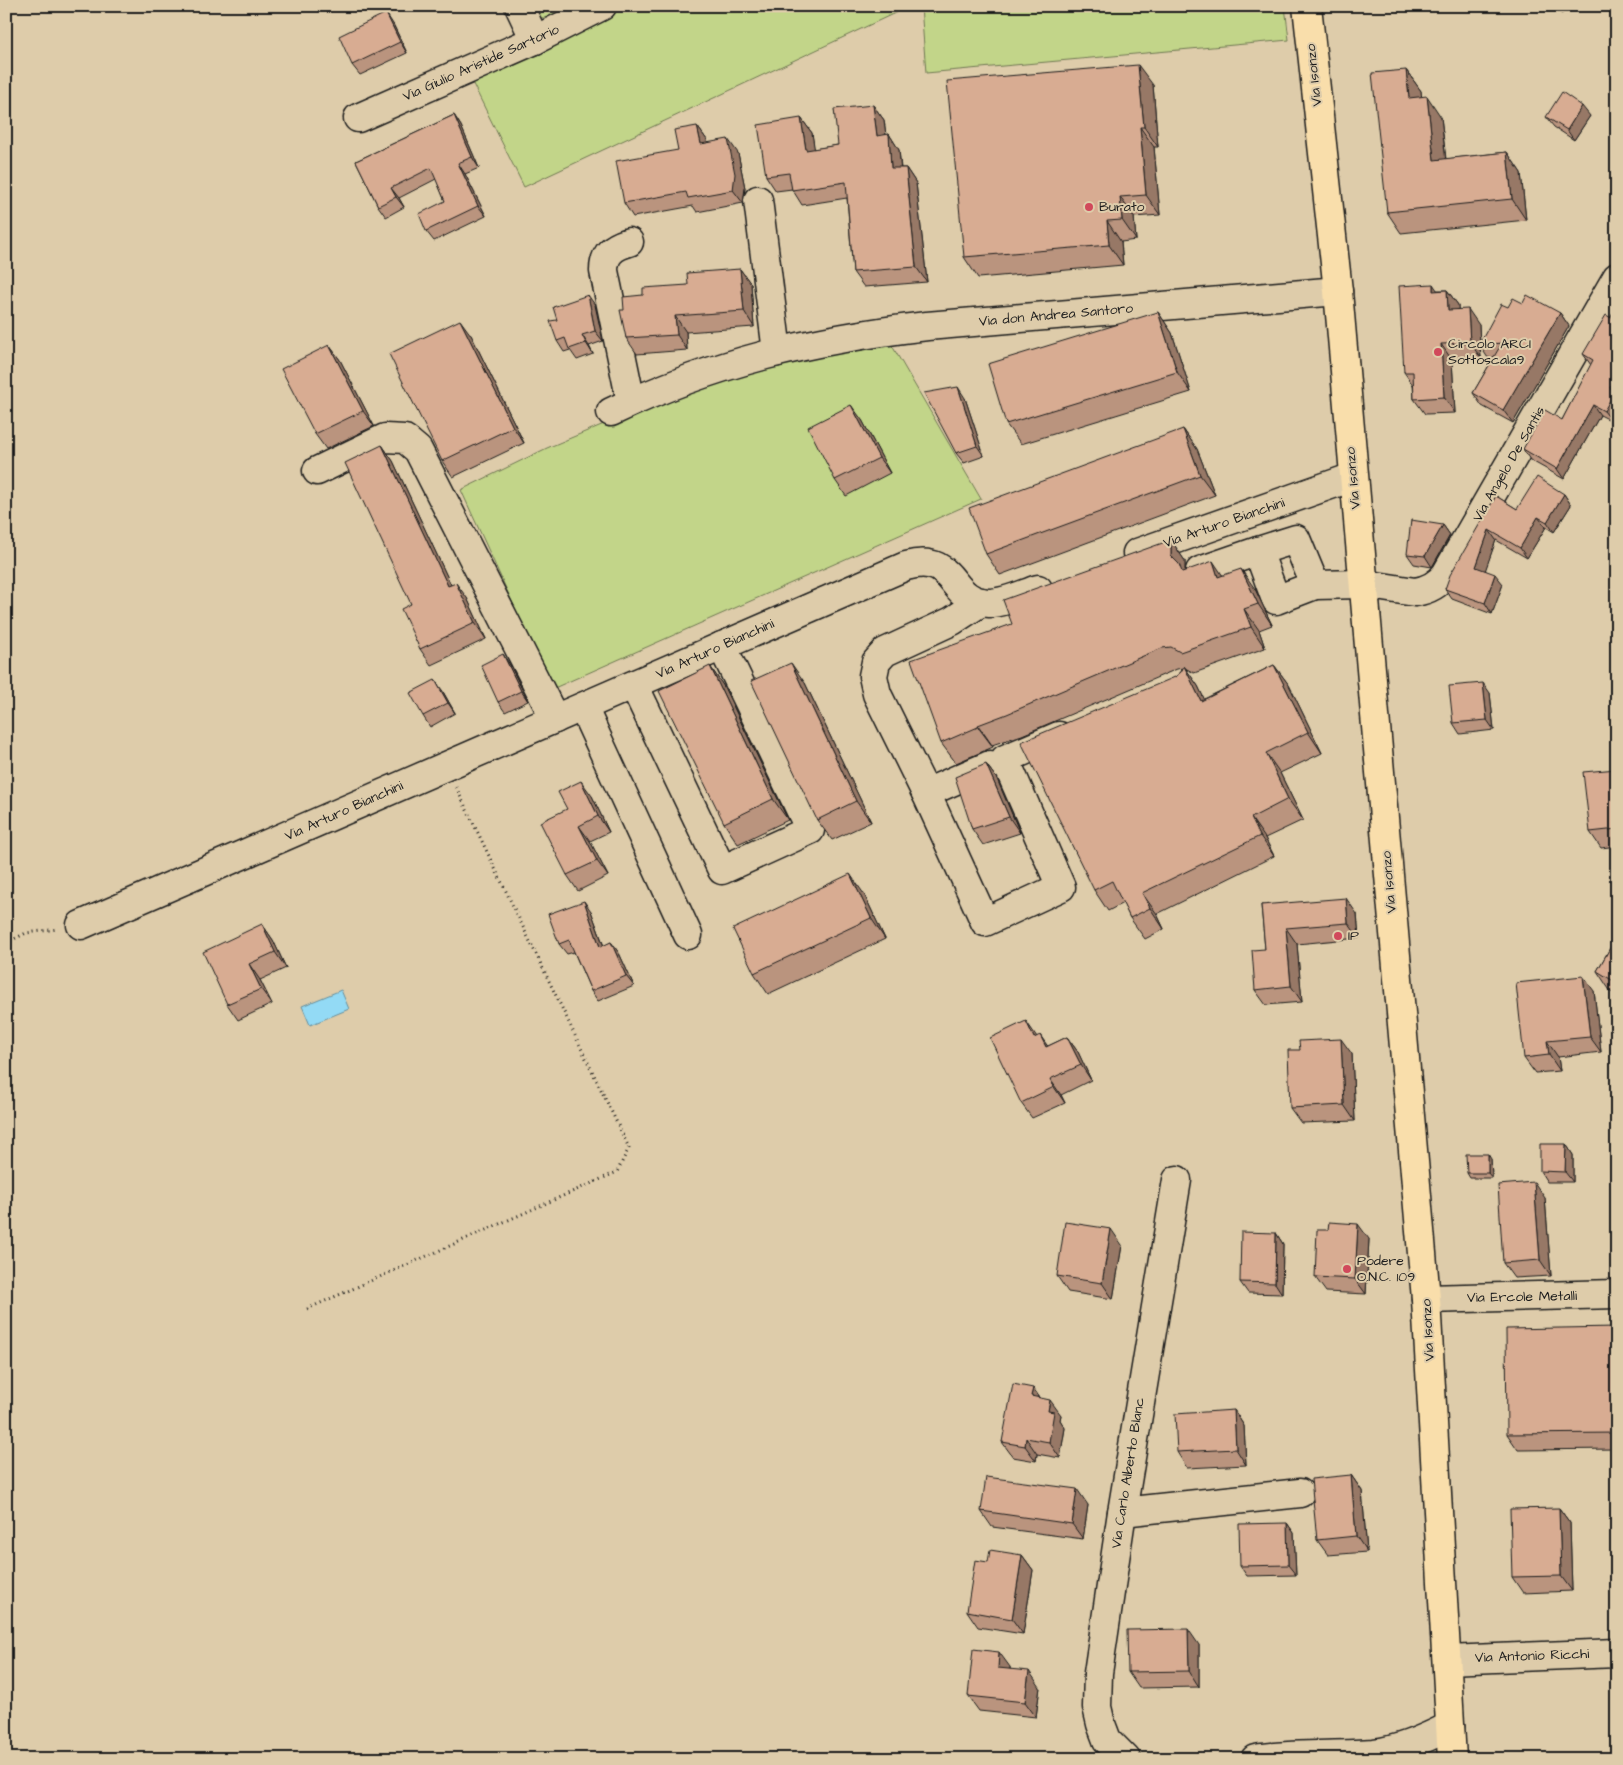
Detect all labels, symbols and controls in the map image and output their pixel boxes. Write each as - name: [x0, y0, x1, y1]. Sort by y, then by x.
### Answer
- street label: Via Giulio Aristide Sartorio: [400, 19, 563, 107]
- street label: Via Isonzo: [1301, 43, 1327, 107]
- place label: Burato: [1099, 197, 1145, 217]
- marker: Burato: [1083, 201, 1095, 213]
- street label: Via don Andrea Santoro: [978, 298, 1134, 332]
- place label: Circolo ARCI Sottoscala9: [1448, 334, 1531, 370]
- marker: Circolo ARCI Sottoscala9: [1432, 346, 1444, 358]
- street label: Via Angelo De Santis: [1468, 403, 1550, 525]
- street label: Via Isonzo: [1340, 446, 1366, 510]
- street label: Via Arturo Bianchini: [1160, 493, 1288, 553]
- street label: Via Arturo Bianchini: [653, 614, 777, 684]
- street label: Via Arturo Bianchini: [282, 776, 406, 846]
- street label: Via Isonzo: [1376, 850, 1402, 914]
- place label: IP: [1348, 926, 1359, 946]
- marker: IP: [1332, 930, 1344, 942]
- place label: Podere O.N.C. 109: [1357, 1251, 1415, 1287]
- marker: Podere O.N.C. 109: [1341, 1263, 1353, 1275]
- street label: Via Ercole Metalli: [1467, 1286, 1577, 1308]
- street label: Via Isonzo: [1416, 1298, 1440, 1362]
- street label: Via Carlo Alberto Blanc: [1106, 1396, 1150, 1550]
- street label: Via Antonio Ricchi: [1474, 1644, 1590, 1668]

